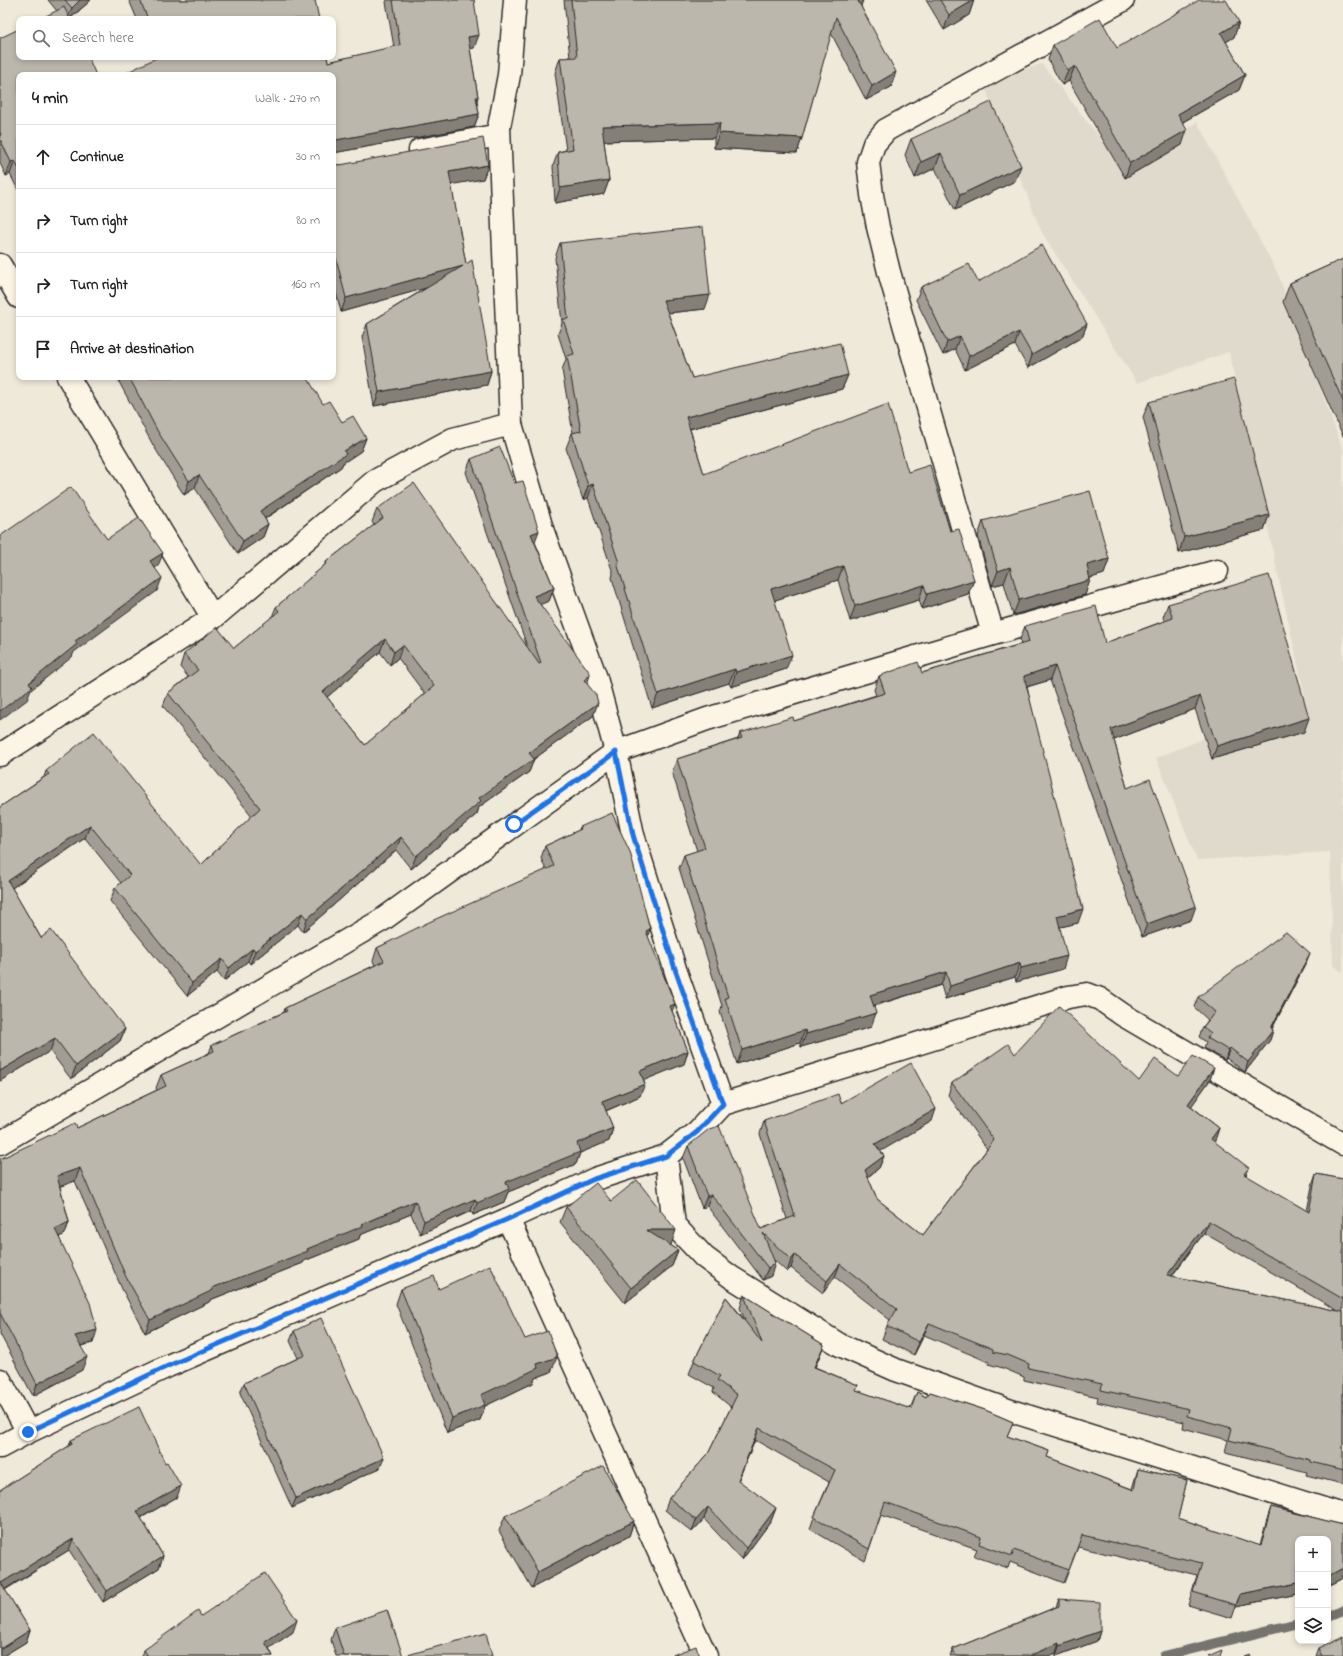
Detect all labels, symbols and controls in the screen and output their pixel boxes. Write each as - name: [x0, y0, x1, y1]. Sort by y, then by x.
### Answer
- search box: [16, 16, 336, 60]
- icon: search: [30, 27, 52, 49]
- text: Search here: [62, 27, 134, 49]
- text: 4 min: [32, 86, 68, 111]
- text: Walk · 270 m: [255, 89, 320, 108]
- icon: ahead: [32, 146, 54, 168]
- text: Continue: [70, 146, 124, 168]
- text: 30 m: [296, 147, 320, 166]
- icon: right: [32, 210, 54, 232]
- text: Turn right: [70, 210, 128, 232]
- text: 80 m: [296, 211, 320, 230]
- icon: right: [32, 274, 54, 296]
- text: Turn right: [70, 274, 128, 296]
- text: 160 m: [291, 275, 320, 294]
- icon: arrive: [32, 338, 54, 360]
- text: Arrive at destination: [70, 338, 194, 360]
- route start: [505, 815, 523, 833]
- route end: [19, 1423, 37, 1441]
- map controls: [1295, 1536, 1331, 1644]
- button: +: [1295, 1536, 1331, 1572]
- button: −: [1295, 1572, 1331, 1608]
- button: layers: [1295, 1608, 1331, 1644]

